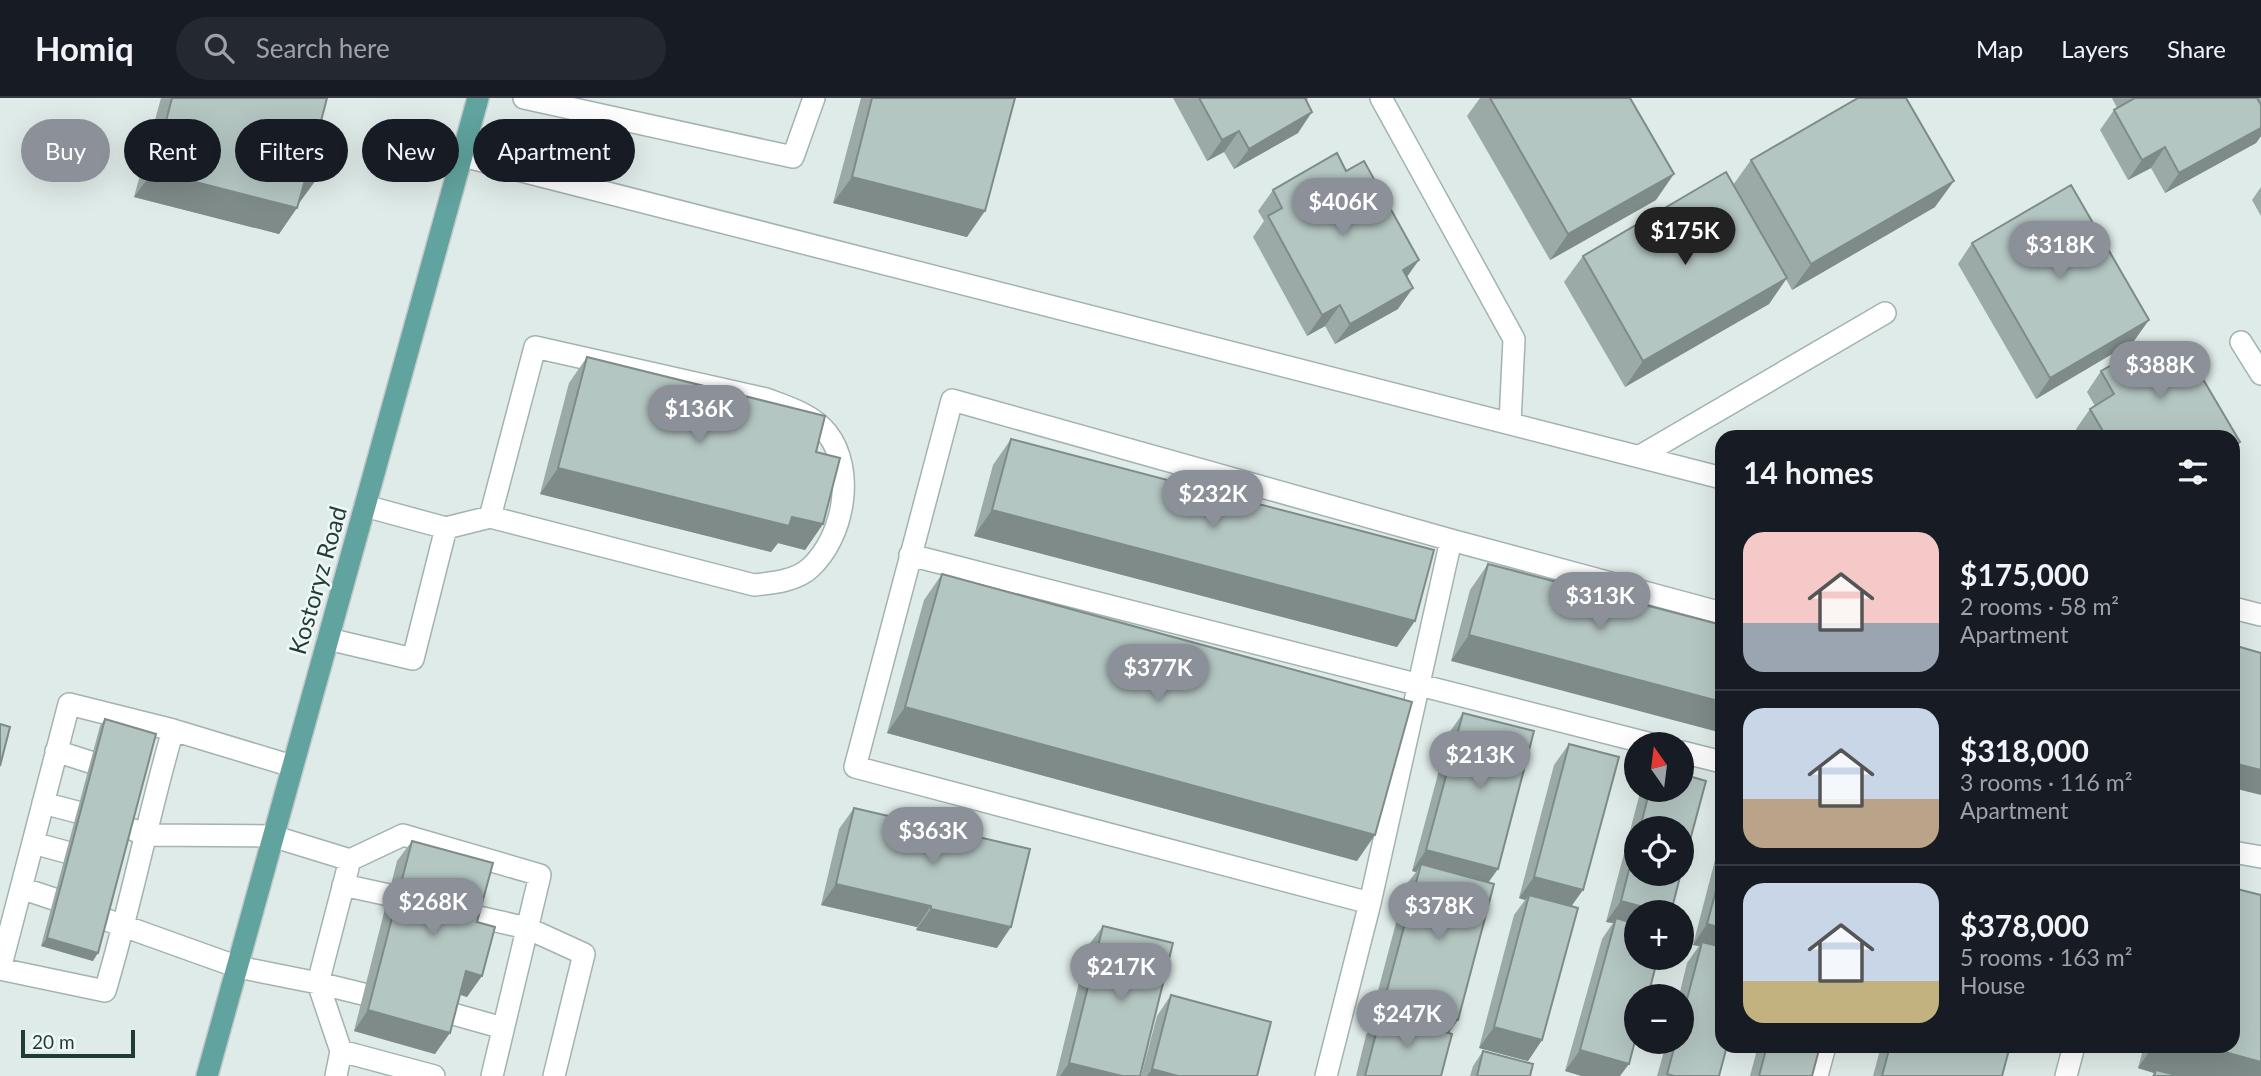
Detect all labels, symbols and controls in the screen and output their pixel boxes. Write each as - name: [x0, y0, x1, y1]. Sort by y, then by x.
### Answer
- search box: [176, 17, 666, 80]
- text: Homiq: [35, 28, 134, 68]
- icon: search: [200, 29, 238, 67]
- text: Search here: [256, 32, 390, 64]
- text: Map: [1976, 34, 2023, 63]
- text: Layers: [2061, 34, 2129, 63]
- text: Share: [2167, 34, 2226, 63]
- chip: Buy: [21, 119, 110, 182]
- chip: Rent: [124, 119, 221, 182]
- chip: Filters: [235, 119, 348, 182]
- chip: New: [362, 119, 459, 182]
- chip: Apartment: [473, 119, 635, 182]
- pin: $406K: [1294, 178, 1392, 238]
- text: $406K: [1308, 187, 1378, 215]
- pin: $175K: [1636, 208, 1734, 267]
- text: $175K: [1650, 216, 1720, 244]
- pin: $318K: [2011, 222, 2109, 281]
- text: $318K: [2025, 230, 2095, 258]
- pin: $388K: [2111, 342, 2209, 401]
- text: $388K: [2125, 350, 2195, 378]
- pin: $136K: [650, 386, 748, 445]
- text: $136K: [664, 394, 734, 422]
- icon: filters: [2174, 453, 2212, 491]
- text: 14 homes: [1743, 454, 1874, 490]
- pin: $232K: [1164, 470, 1262, 530]
- text: $232K: [1178, 479, 1248, 507]
- street label: Kostoryz Road: [282, 503, 352, 657]
- text: $175,000: [1960, 556, 2089, 592]
- icon: home: [1799, 560, 1883, 644]
- pin: $313K: [1551, 573, 1649, 632]
- text: $313K: [1565, 581, 1635, 609]
- text: 2 rooms · 58 m²: [1960, 592, 2119, 620]
- text: Apartment: [1960, 620, 2068, 648]
- pin: $377K: [1109, 644, 1207, 704]
- text: $377K: [1123, 653, 1193, 681]
- pin: $213K: [1431, 732, 1529, 791]
- north arrow: [1624, 732, 1694, 802]
- map controls: [1624, 732, 1694, 1054]
- text: $318,000: [1960, 732, 2089, 768]
- icon: home: [1799, 736, 1883, 820]
- text: $213K: [1445, 740, 1515, 768]
- text: 3 rooms · 116 m²: [1960, 768, 2132, 796]
- text: Apartment: [1960, 796, 2068, 824]
- pin: $363K: [884, 808, 982, 867]
- text: $363K: [898, 816, 968, 844]
- button: locate: [1624, 816, 1694, 886]
- pin: $268K: [384, 878, 482, 938]
- pin: $378K: [1390, 882, 1488, 942]
- text: $268K: [398, 887, 468, 915]
- text: $378K: [1404, 891, 1474, 919]
- button: +: [1624, 900, 1694, 970]
- text: $378,000: [1960, 907, 2089, 943]
- icon: home: [1799, 911, 1883, 995]
- text: 5 rooms · 163 m²: [1960, 943, 2132, 971]
- pin: $217K: [1072, 944, 1170, 1003]
- text: $217K: [1086, 952, 1156, 980]
- text: House: [1960, 971, 2025, 999]
- button: −: [1624, 984, 1694, 1054]
- pin: $247K: [1358, 990, 1456, 1050]
- text: $247K: [1372, 999, 1442, 1027]
- scale bar: [21, 1027, 135, 1059]
- text: 20 m: [32, 1030, 75, 1053]

